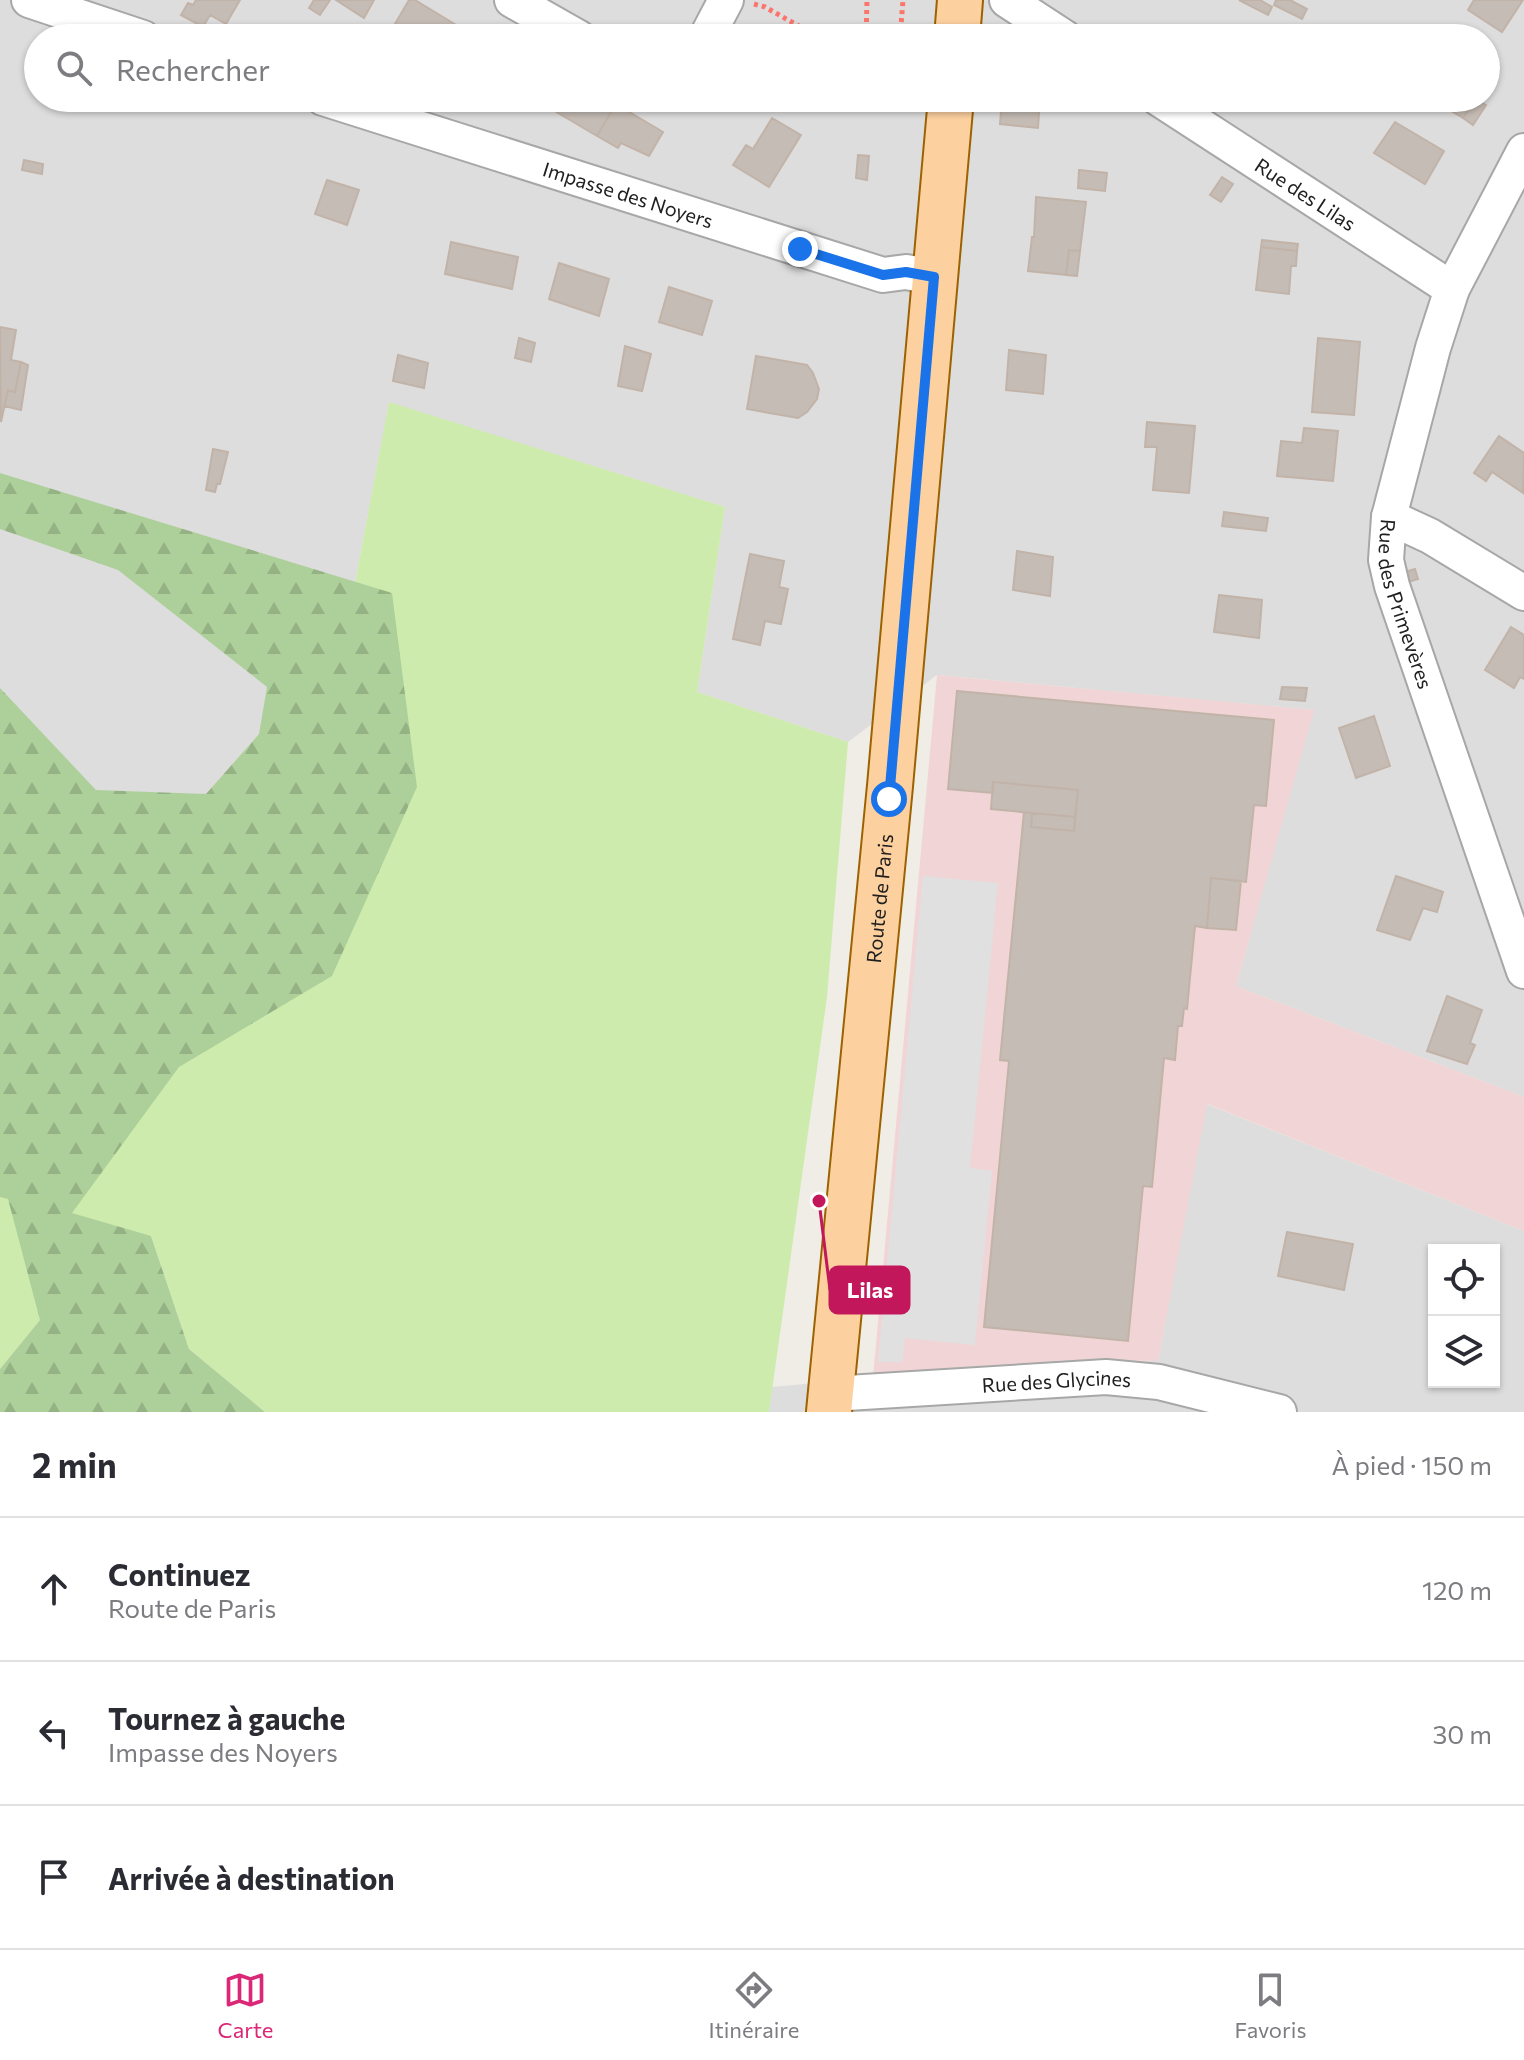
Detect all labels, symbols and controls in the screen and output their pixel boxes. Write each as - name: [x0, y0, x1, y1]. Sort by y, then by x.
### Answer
- search box: [24, 24, 1500, 112]
- icon: search: [52, 46, 96, 90]
- text: Rechercher: [116, 50, 270, 87]
- street label: Rue des Lilas: [1251, 152, 1360, 235]
- street label: Impasse des Noyers: [540, 156, 716, 233]
- route end: [782, 231, 818, 267]
- street label: Rue des Primevères: [1374, 518, 1438, 692]
- route start: [871, 781, 907, 817]
- street label: Route de Paris: [861, 833, 897, 964]
- map controls: [1428, 1244, 1500, 1388]
- button: locate: [1428, 1244, 1500, 1316]
- callout: Lilas: [830, 1267, 909, 1313]
- text: Lilas: [847, 1276, 893, 1303]
- button: layers: [1428, 1316, 1500, 1388]
- street label: Rue des Glycines: [981, 1365, 1132, 1397]
- text: 2 min: [32, 1443, 117, 1485]
- text: À pied · 150 m: [1332, 1449, 1492, 1480]
- text: Continuez: [108, 1555, 251, 1592]
- icon: ahead: [32, 1567, 76, 1611]
- text: 120 m: [1422, 1574, 1492, 1605]
- text: Route de Paris: [108, 1592, 276, 1623]
- text: Tournez à gauche: [108, 1699, 345, 1736]
- icon: left: [32, 1711, 76, 1755]
- text: 30 m: [1433, 1718, 1492, 1749]
- text: Impasse des Noyers: [108, 1736, 338, 1767]
- icon: arrive: [32, 1855, 76, 1899]
- text: Arrivée à destination: [108, 1859, 395, 1896]
- tab: Carte: [218, 1968, 273, 2043]
- tab: Itinéraire: [709, 1968, 799, 2043]
- tab: Favoris: [1234, 1968, 1306, 2043]

